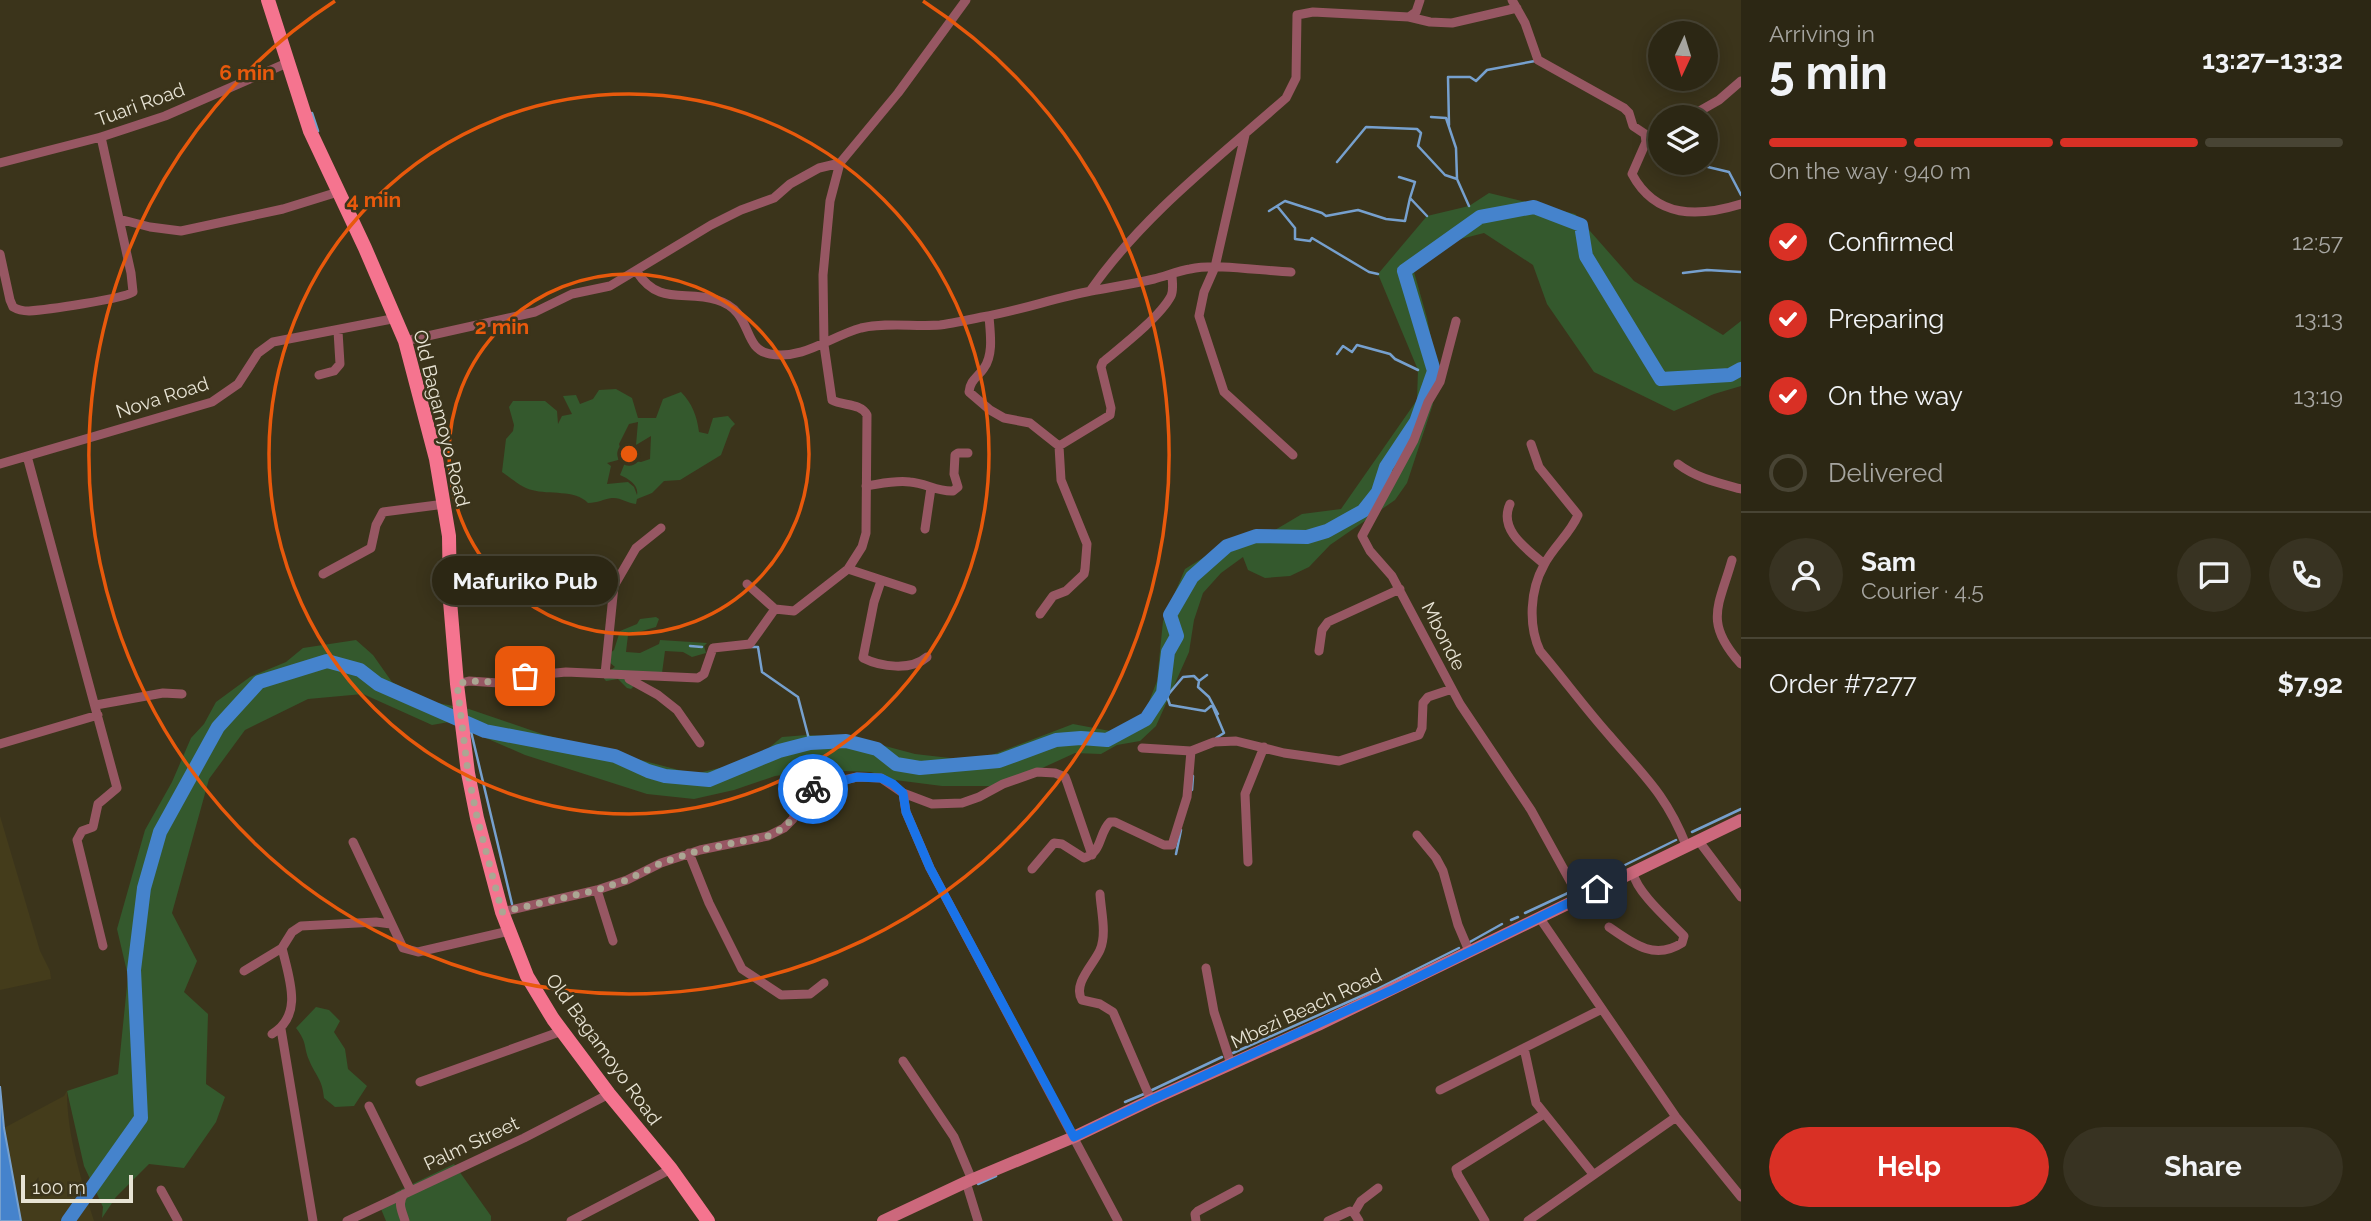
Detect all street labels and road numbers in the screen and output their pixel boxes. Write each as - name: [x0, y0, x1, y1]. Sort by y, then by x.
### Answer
- street label: Tuari Road: [93, 78, 187, 130]
- street label: Old Bagamoyo Road: [409, 327, 475, 509]
- street label: Nova Road: [113, 372, 211, 422]
- street label: Mbonde: [1417, 598, 1471, 674]
- street label: Mbezi Beach Road: [1227, 963, 1385, 1053]
- street label: Old Bagamoyo Road: [542, 969, 666, 1129]
- street label: Palm Street: [420, 1111, 523, 1175]

